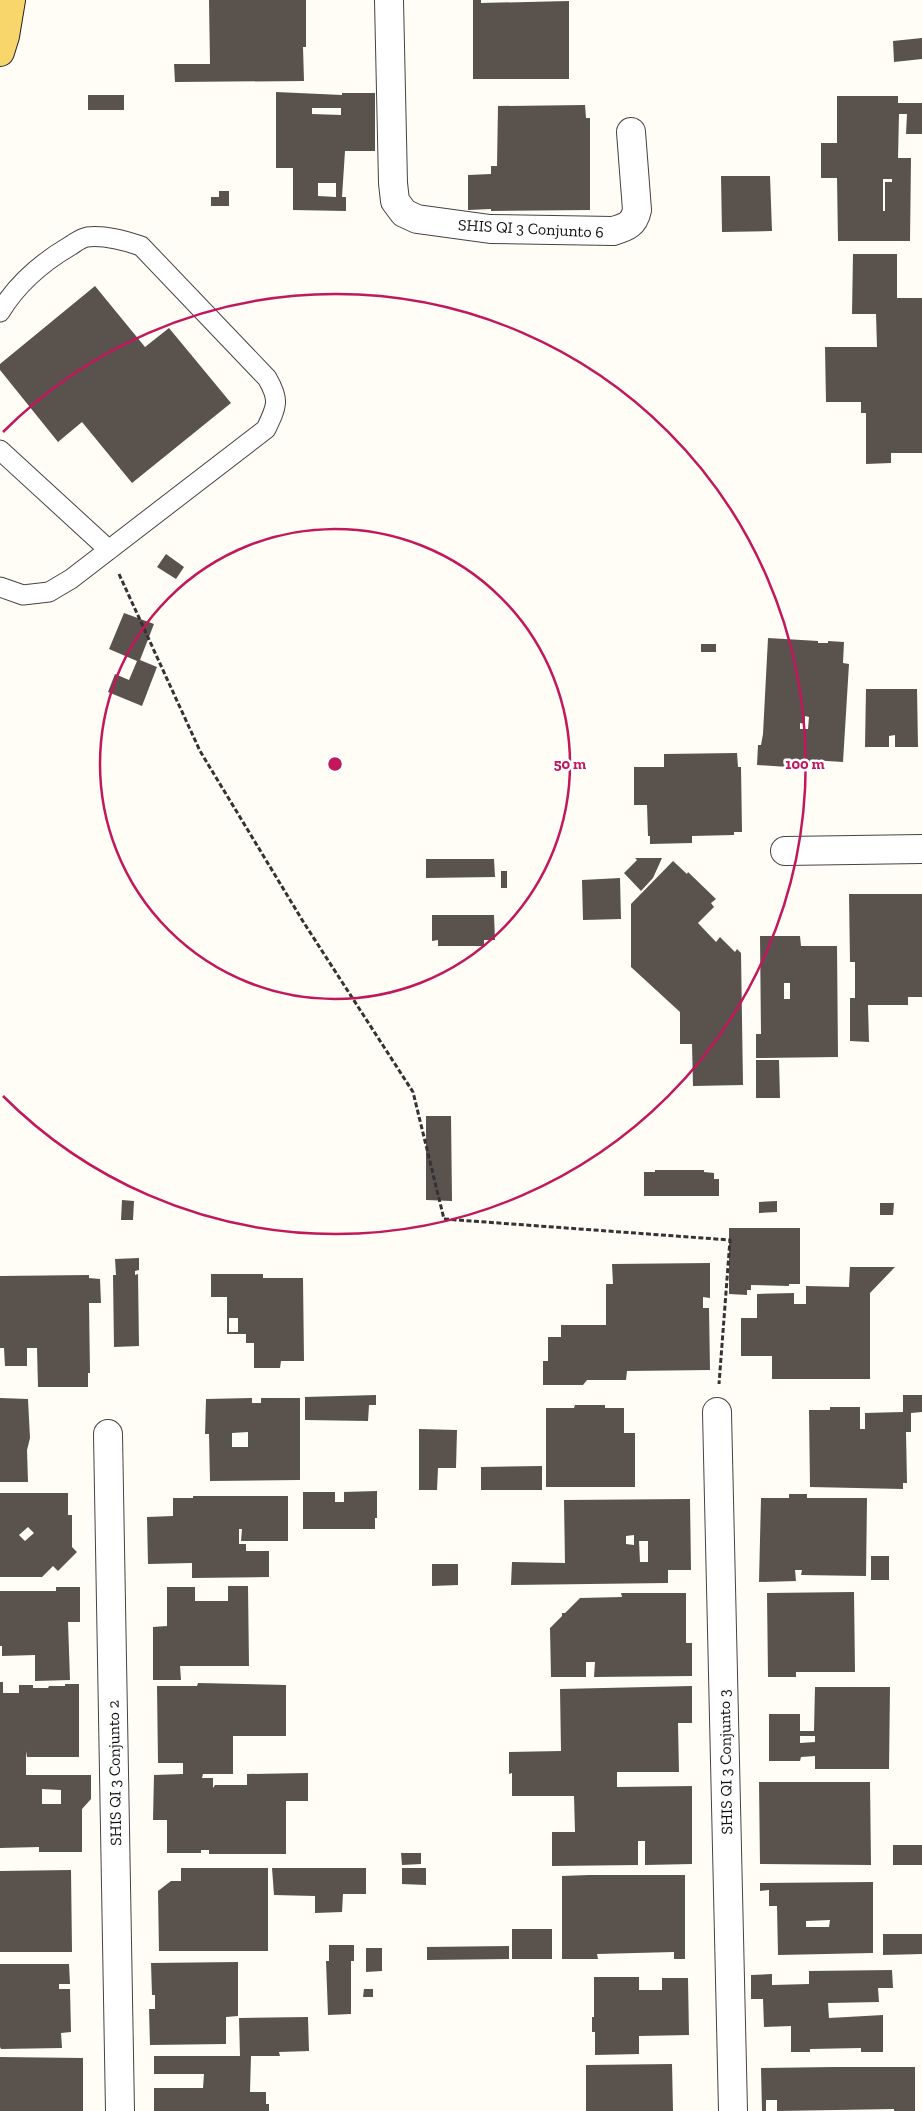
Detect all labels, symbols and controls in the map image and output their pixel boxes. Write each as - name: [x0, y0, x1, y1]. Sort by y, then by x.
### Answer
- street label: SHIS QI 3 Conjunto 6: [458, 215, 604, 242]
- centre of rings: [326, 755, 344, 773]
- text: 50 m: [554, 755, 586, 773]
- text: 100 m: [785, 755, 825, 773]
- street label: SHIS QI 3 Conjunto 3: [715, 1689, 736, 1835]
- street label: SHIS QI 3 Conjunto 2: [104, 1700, 125, 1846]

